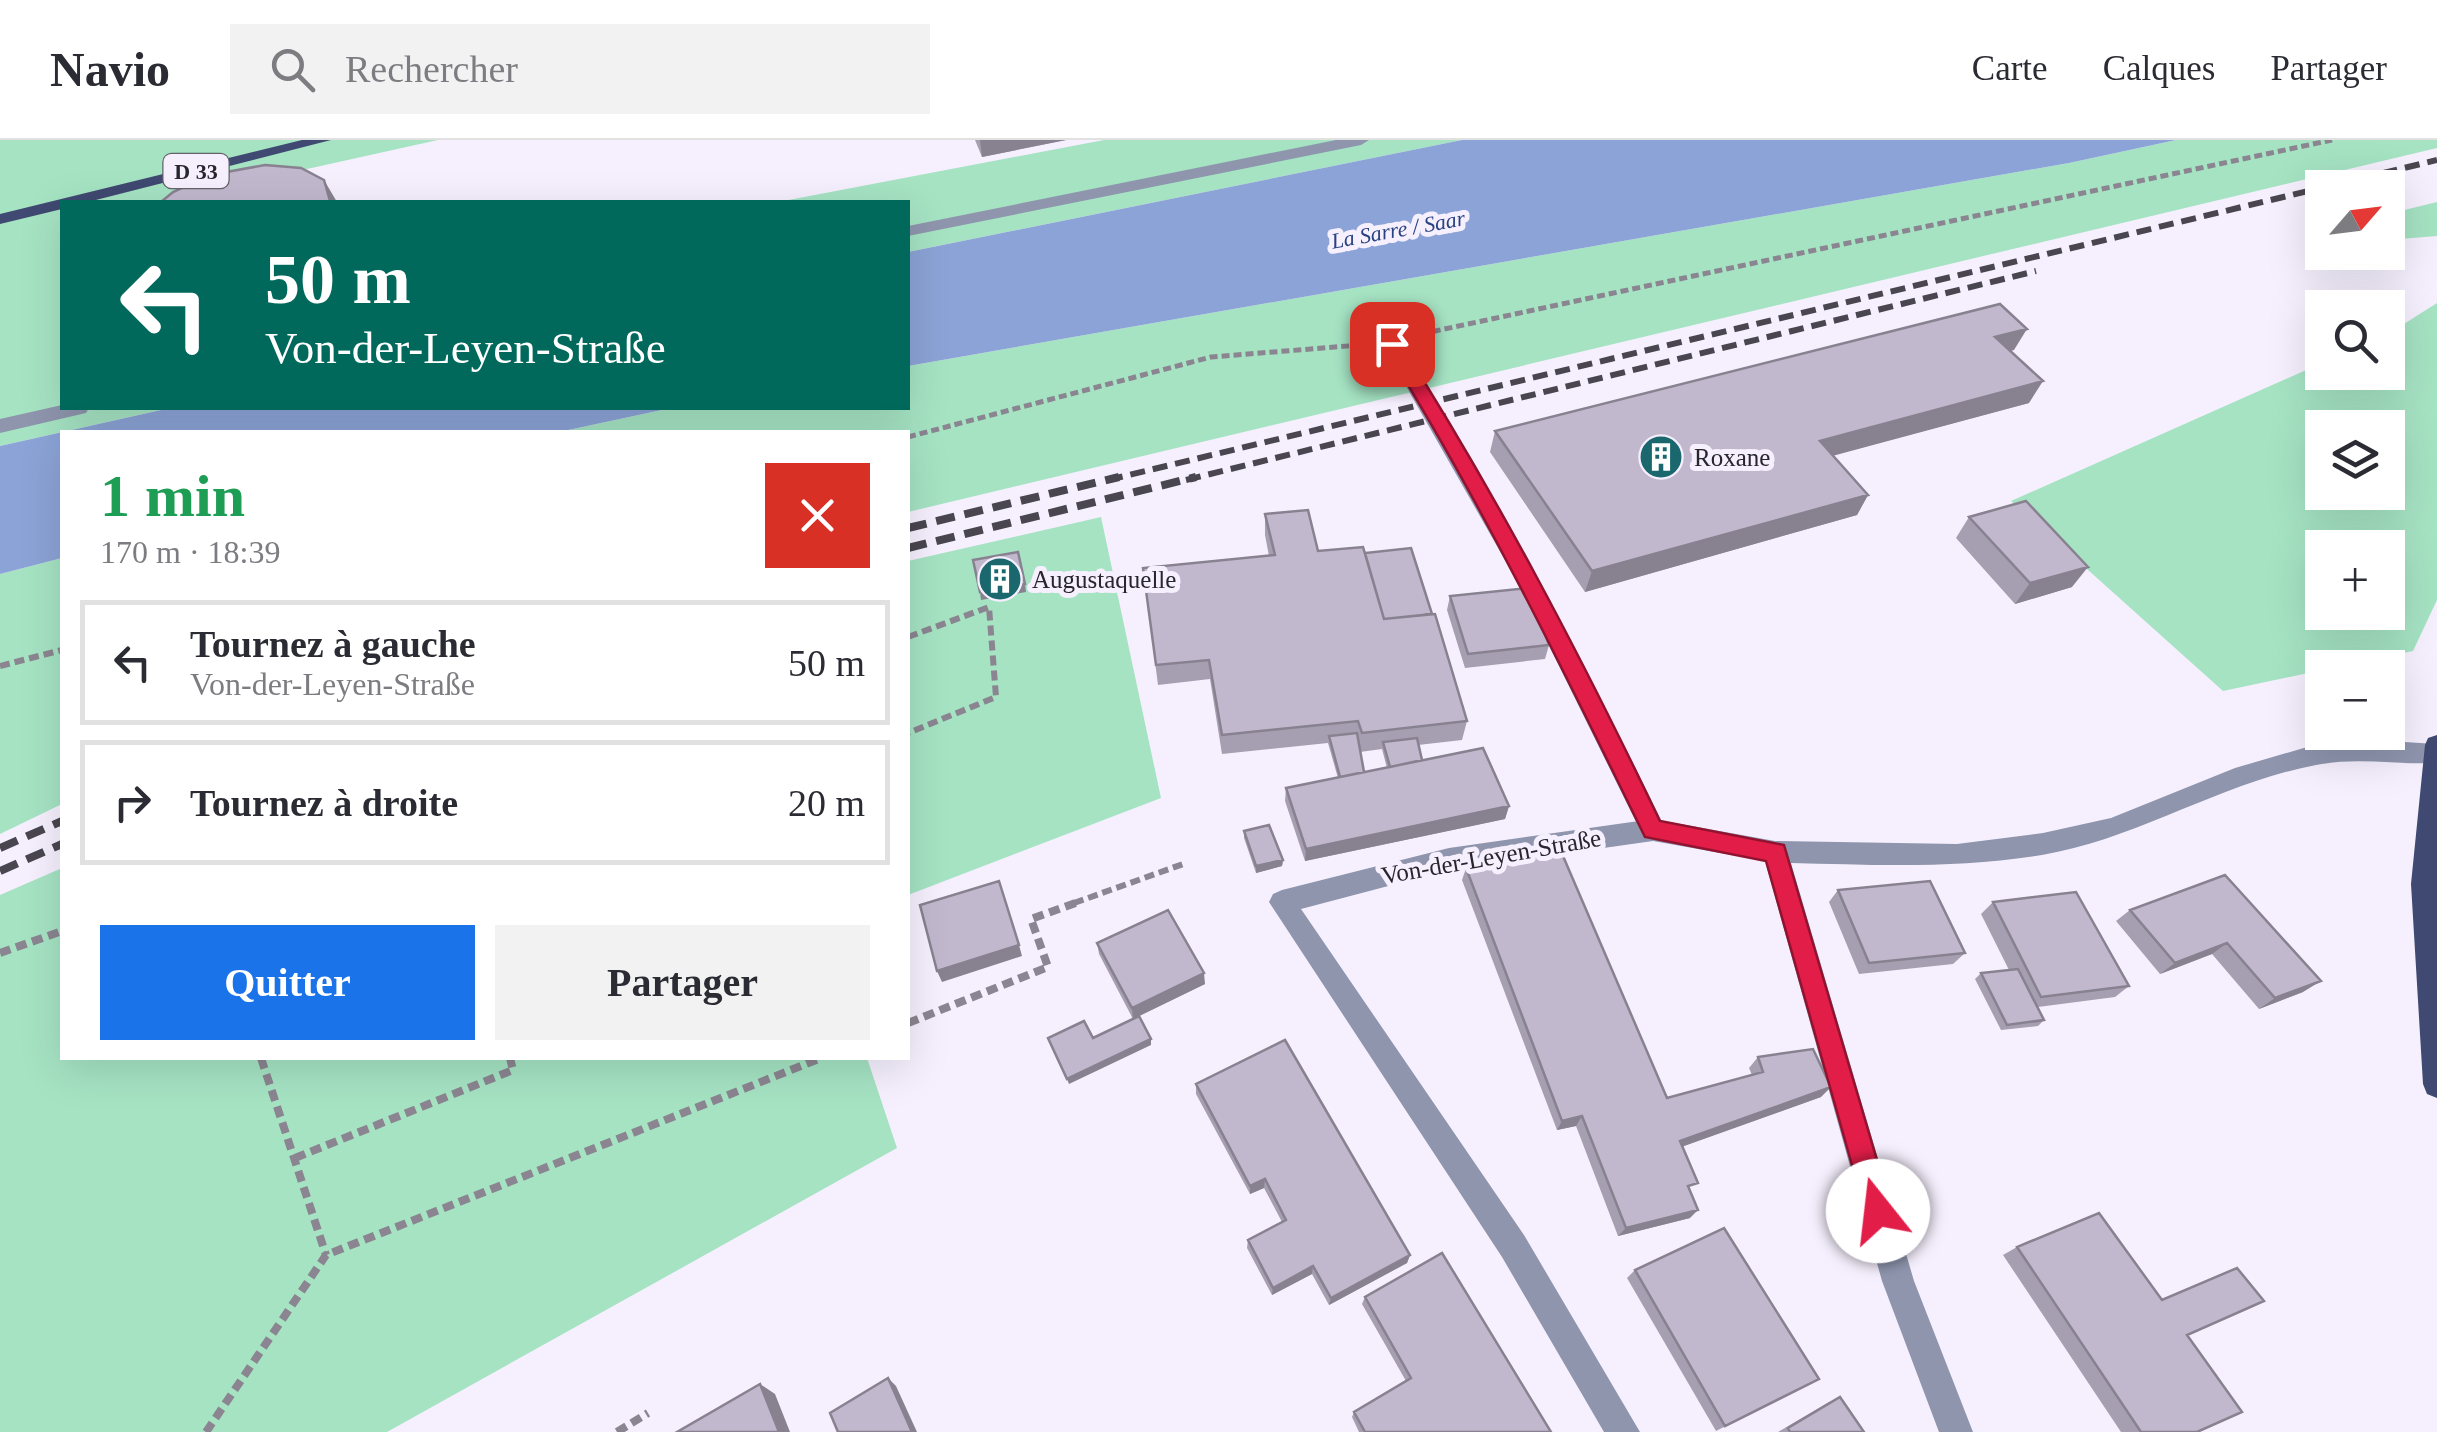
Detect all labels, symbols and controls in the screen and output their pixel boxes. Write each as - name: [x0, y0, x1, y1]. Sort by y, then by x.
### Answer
- search box: [230, 24, 930, 114]
- icon: search: [265, 42, 320, 97]
- text: Navio: [50, 43, 170, 96]
- text: Rechercher: [345, 48, 518, 90]
- text: Carte: [1972, 49, 2048, 88]
- text: Calques: [2103, 49, 2215, 88]
- text: Partager: [2270, 49, 2387, 88]
- road number: D 33: [164, 154, 228, 188]
- north arrow: [2305, 170, 2405, 270]
- map controls: [2305, 170, 2405, 750]
- water label: La Sarre / Saar: [1328, 205, 1467, 254]
- icon: left: [100, 240, 230, 370]
- text: 50 m: [265, 241, 411, 318]
- button: search: [2305, 290, 2405, 390]
- pin: [1350, 302, 1435, 387]
- icon: arrive: [1365, 317, 1420, 372]
- text: Von-der-Leyen-Straße: [265, 323, 666, 373]
- button: layers: [2305, 410, 2405, 510]
- building icon: Roxane: [1638, 434, 1684, 480]
- place label: Roxane: [1694, 444, 1770, 471]
- text: 1 min: [100, 463, 245, 529]
- button: close: [765, 463, 870, 568]
- button: +: [2305, 530, 2405, 630]
- text: 170 m · 18:39: [100, 534, 280, 570]
- building icon: Augustaquelle: [977, 556, 1023, 602]
- place label: Augustaquelle: [1032, 566, 1176, 593]
- text: Tournez à gauche: [190, 623, 476, 665]
- icon: left: [105, 635, 160, 690]
- text: 50 m: [788, 642, 865, 684]
- button: −: [2305, 650, 2405, 750]
- text: Von-der-Leyen-Straße: [190, 666, 475, 702]
- icon: right: [105, 775, 160, 830]
- text: Tournez à droite: [190, 782, 458, 824]
- text: 20 m: [788, 782, 865, 824]
- street label: Von-der-Leyen-Straße: [1379, 824, 1603, 889]
- button: Quitter: [100, 925, 475, 1040]
- button: Partager: [495, 925, 870, 1040]
- position arrow: [1826, 1159, 1930, 1263]

